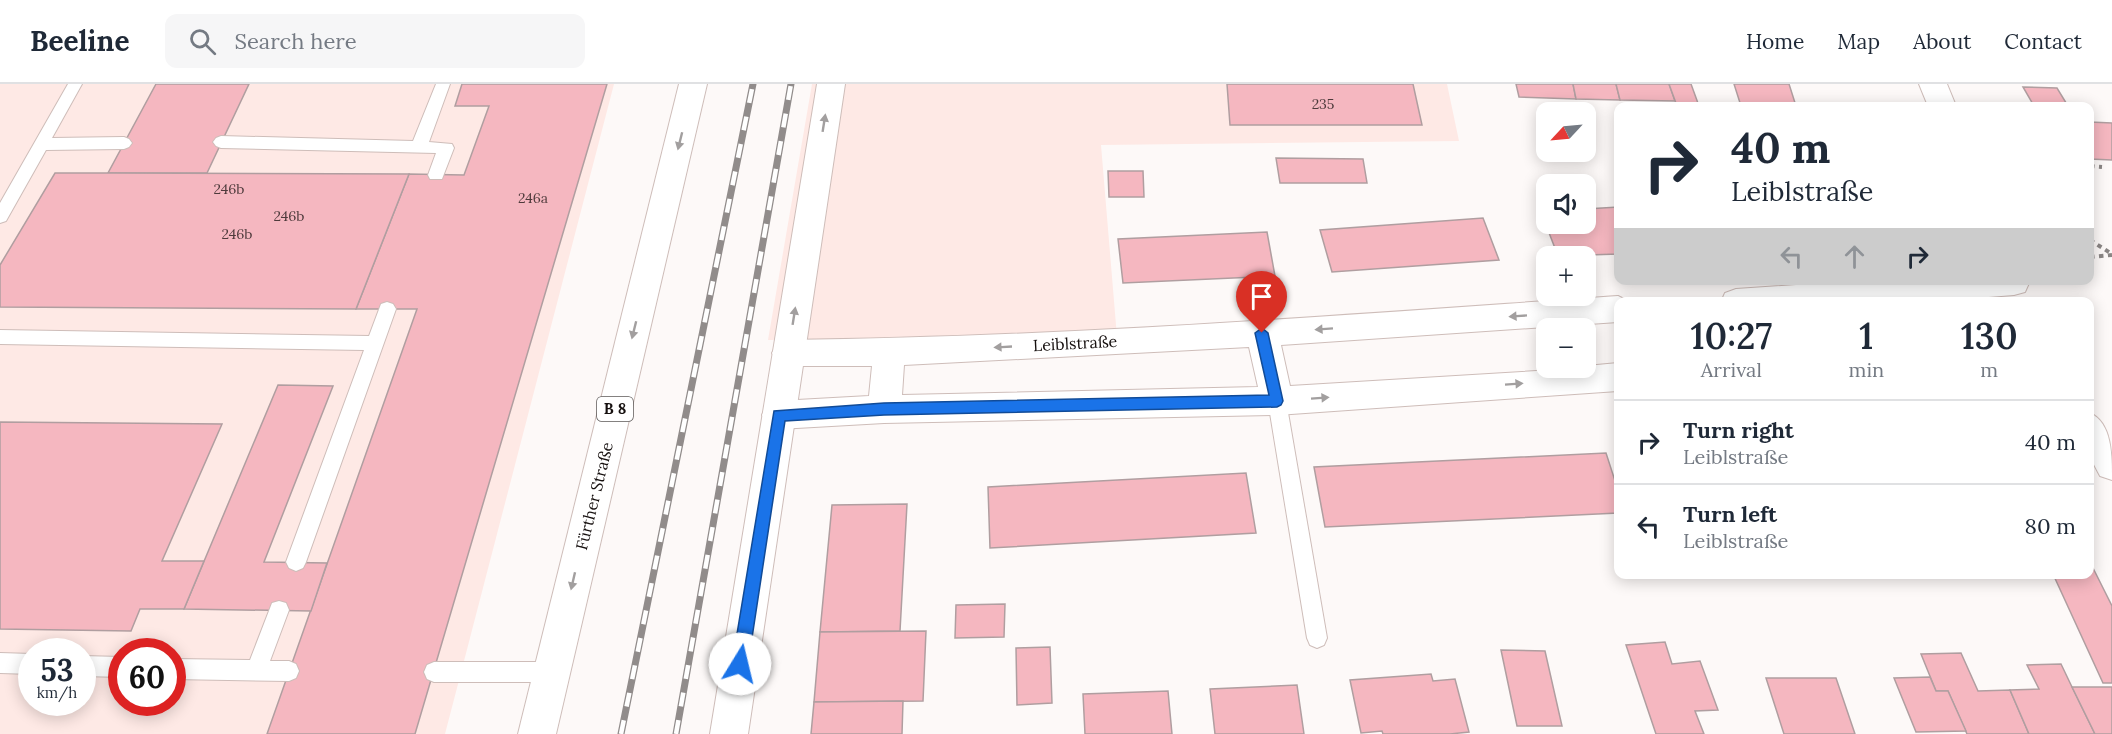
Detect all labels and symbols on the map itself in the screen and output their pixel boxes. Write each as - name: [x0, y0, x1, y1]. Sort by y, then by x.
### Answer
- house number: 235: [1312, 95, 1334, 113]
- north arrow: [1536, 102, 1596, 162]
- one-way arrow: [820, 114, 829, 133]
- one-way arrow: [674, 132, 684, 150]
- house number: 246b: [213, 180, 245, 198]
- house number: 246a: [518, 189, 548, 207]
- house number: 246b: [273, 207, 305, 225]
- house number: 246b: [221, 225, 253, 243]
- pin: [1236, 271, 1287, 333]
- one-way arrow: [790, 306, 799, 325]
- one-way arrow: [1509, 311, 1528, 321]
- one-way arrow: [628, 321, 638, 340]
- one-way arrow: [1314, 324, 1333, 334]
- street label: Leiblstraße: [1032, 331, 1118, 355]
- one-way arrow: [994, 342, 1013, 351]
- one-way arrow: [1505, 380, 1524, 389]
- one-way arrow: [1310, 393, 1329, 403]
- road number: B 8: [597, 397, 633, 421]
- street label: Fürther Straße: [571, 440, 617, 552]
- one-way arrow: [568, 572, 578, 590]
- position arrow: [708, 632, 772, 696]
- speed limit sign: 60: [108, 638, 186, 716]

